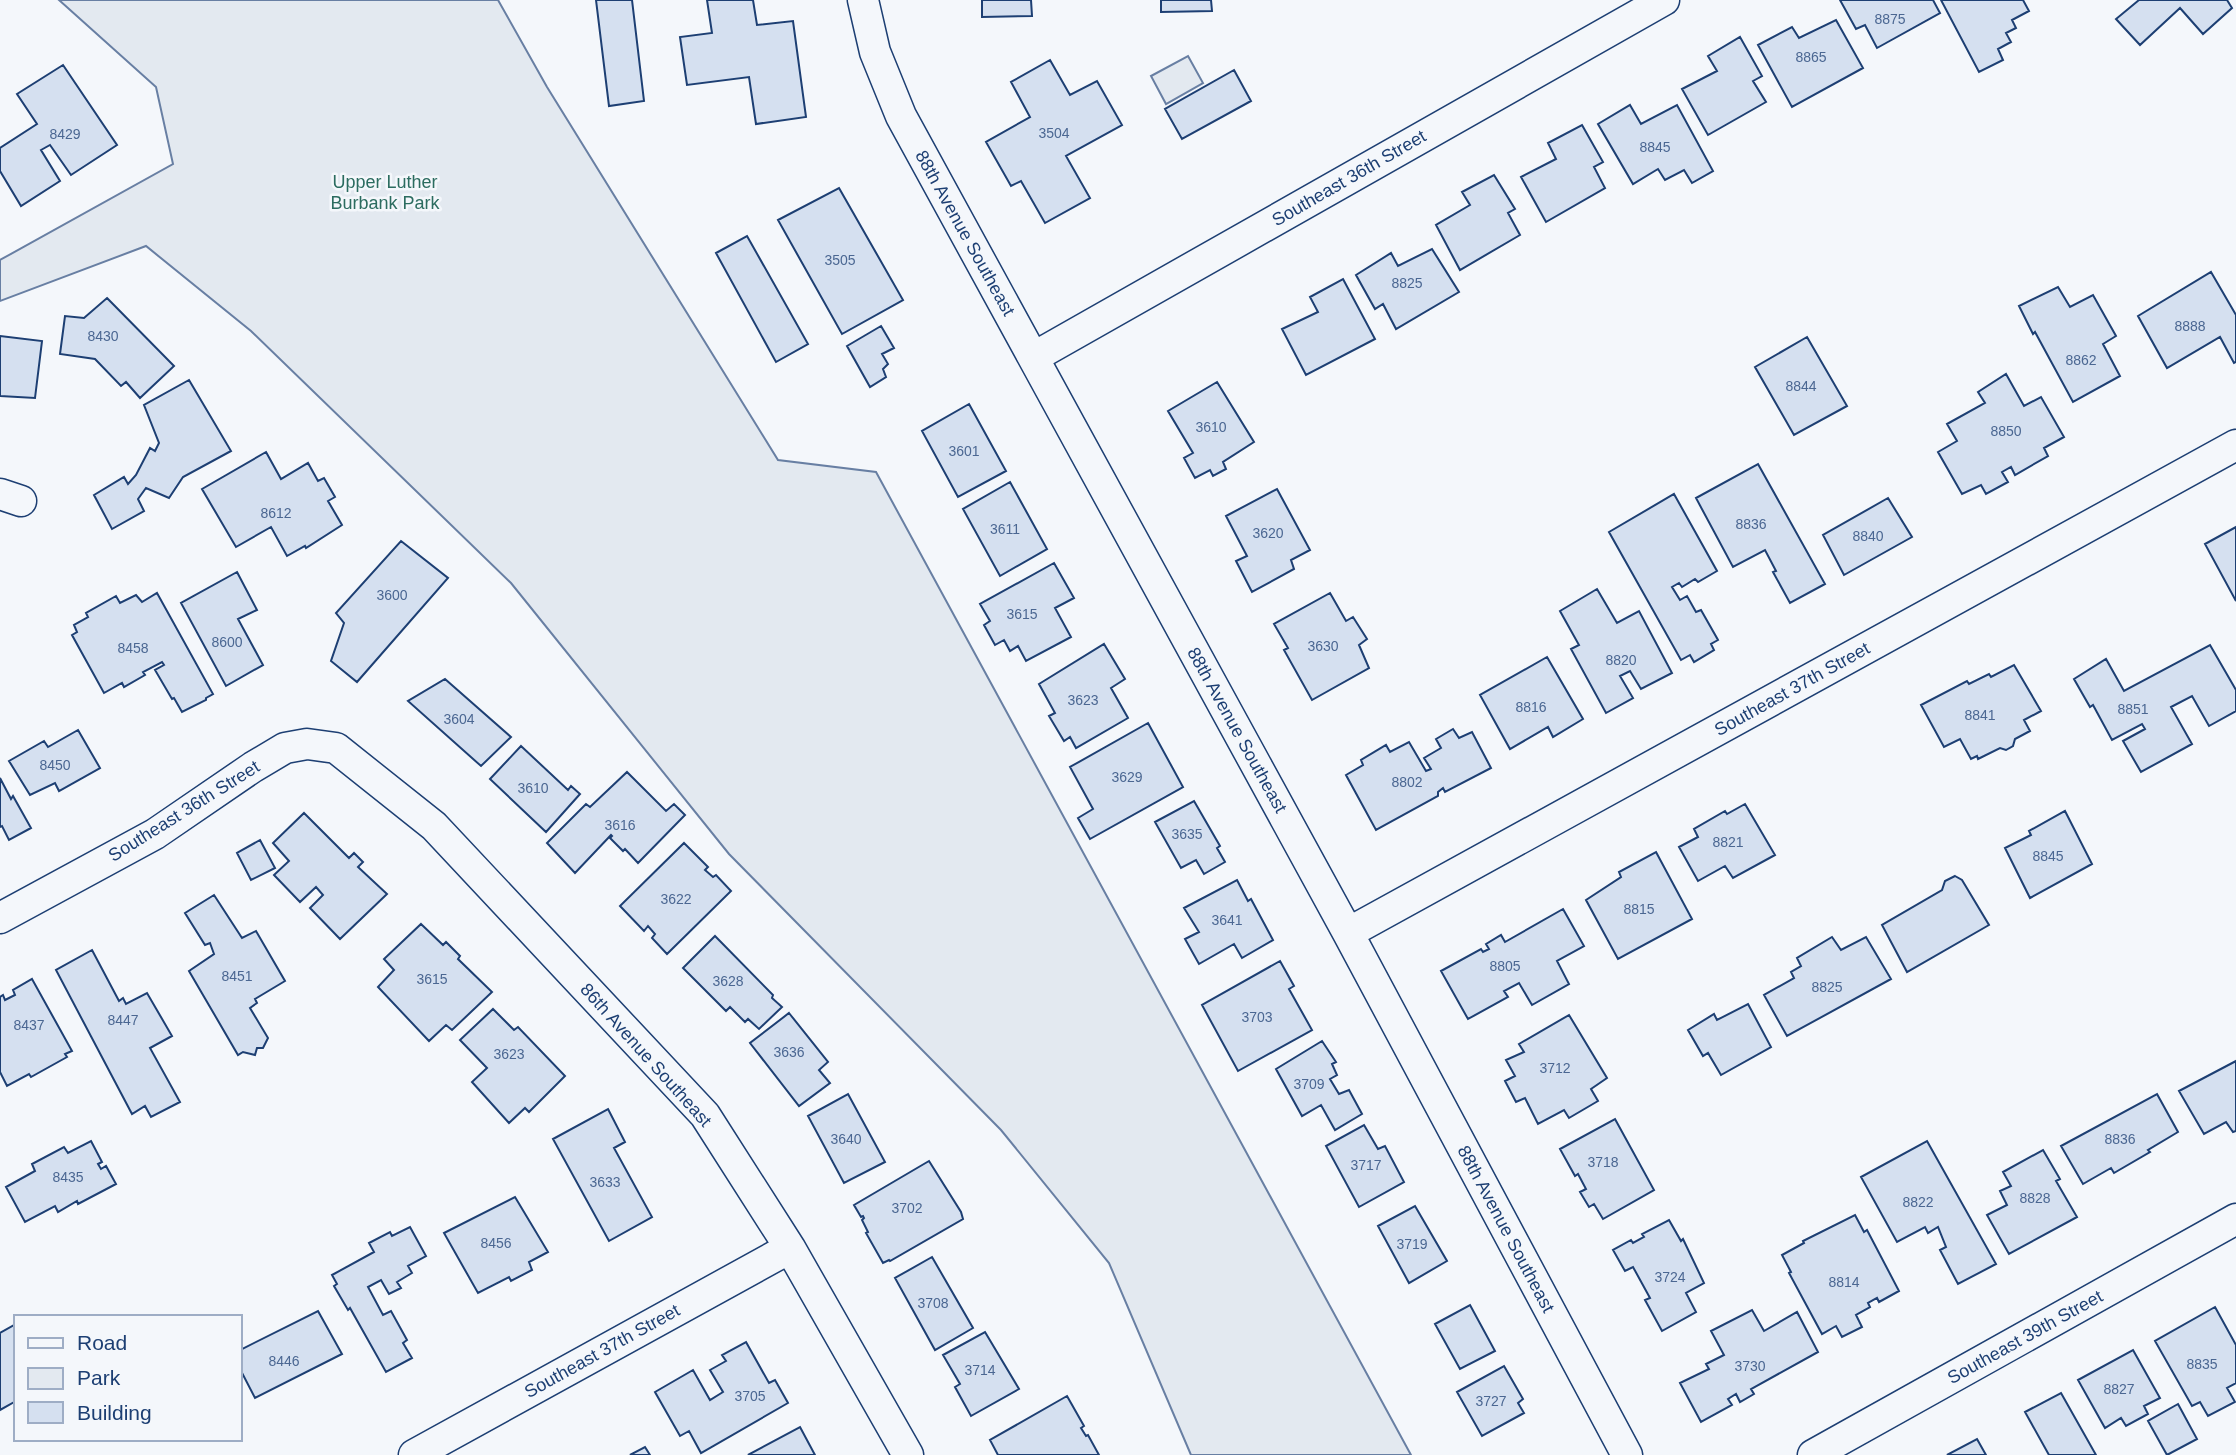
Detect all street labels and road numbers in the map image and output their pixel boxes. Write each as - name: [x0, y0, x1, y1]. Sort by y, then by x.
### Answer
- street label: Southeast 36th Street: [1269, 126, 1429, 230]
- street label: 88th Avenue Southeast: [911, 147, 1019, 319]
- street label: Southeast 37th Street: [1711, 638, 1873, 740]
- street label: 88th Avenue Southeast: [1183, 644, 1291, 816]
- street label: Southeast 36th Street: [105, 756, 263, 866]
- street label: 86th Avenue Southeast: [576, 979, 716, 1131]
- street label: 88th Avenue Southeast: [1454, 1142, 1558, 1316]
- street label: Southeast 39th Street: [1944, 1286, 2106, 1388]
- street label: Southeast 37th Street: [521, 1300, 683, 1402]

